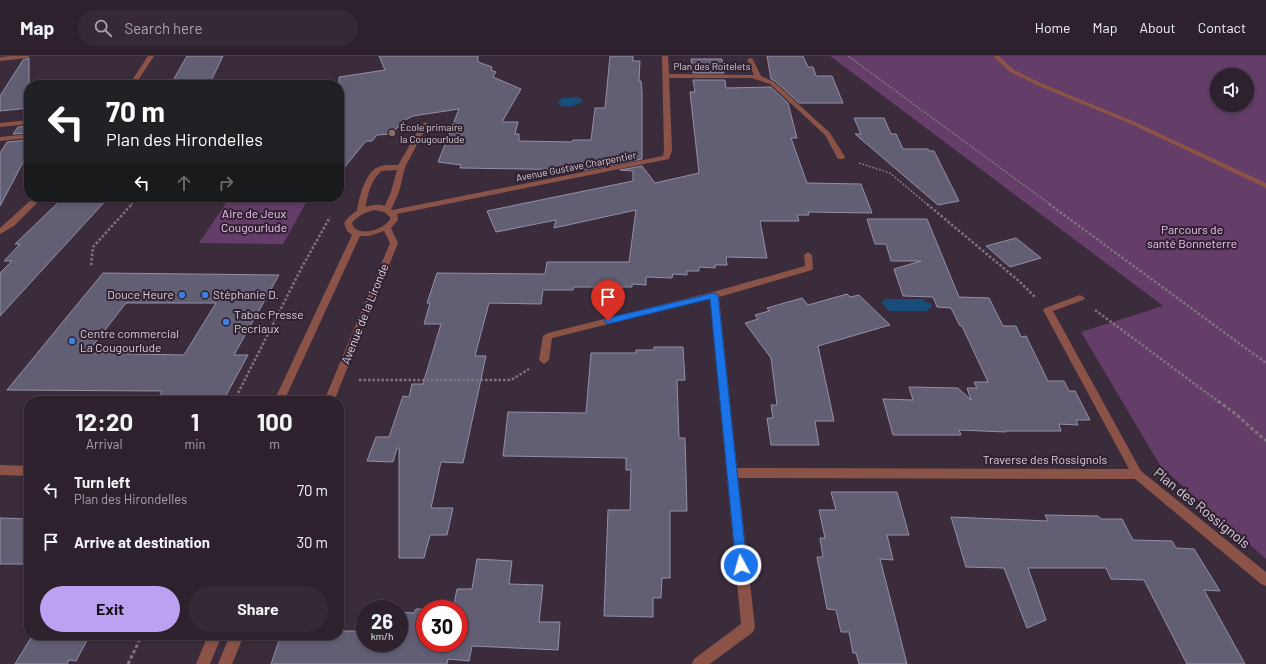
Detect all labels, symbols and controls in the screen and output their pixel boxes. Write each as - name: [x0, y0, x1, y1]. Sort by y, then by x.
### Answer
- search box: [78, 10, 358, 46]
- text: Map: [20, 16, 54, 39]
- icon: search: [92, 17, 114, 39]
- text: Search here: [124, 19, 202, 37]
- text: Home: [1035, 19, 1071, 36]
- text: Map: [1093, 19, 1117, 36]
- text: About: [1139, 19, 1176, 36]
- text: Contact: [1198, 19, 1246, 36]
- street label: Plan des Roitelets: [673, 60, 751, 72]
- map controls: [1210, 68, 1254, 112]
- button: sound: [1210, 68, 1254, 112]
- text: 70 m: [106, 94, 165, 128]
- icon: left: [40, 96, 92, 148]
- place label: École primaire la Cougourlude: [400, 121, 465, 145]
- text: Plan des Hirondelles: [106, 128, 263, 150]
- marker: École primaire la Cougourlude: [387, 128, 397, 138]
- street label: Avenue Gustave Charpentier: [515, 148, 637, 184]
- icon: left: [131, 172, 153, 194]
- icon: ahead: [173, 172, 195, 194]
- icon: right: [215, 172, 237, 194]
- park label: Aire de Jeux Cougourlude: [221, 206, 287, 234]
- park label: Parcours de santé Bonneterre: [1147, 222, 1237, 250]
- street label: Avenue de la Lironde: [337, 261, 391, 366]
- pin: [591, 280, 625, 321]
- icon: arrive: [597, 286, 619, 308]
- place label: Douce Heure: [107, 287, 174, 301]
- place label: Stéphanie D.: [213, 287, 279, 301]
- marker: Douce Heure: [177, 290, 187, 300]
- marker: Stéphanie D.: [200, 290, 210, 300]
- place label: Tabac Presse Pecriaux: [234, 307, 304, 335]
- marker: Tabac Presse Pecriaux: [221, 317, 231, 327]
- place label: Centre commercial La Cougourlude: [80, 326, 179, 354]
- marker: Centre commercial La Cougourlude: [67, 336, 77, 346]
- text: 12:20: [75, 407, 133, 436]
- text: 1: [191, 407, 199, 436]
- text: 100: [257, 407, 293, 436]
- text: Arrival: [86, 436, 122, 452]
- text: min: [184, 436, 206, 452]
- text: m: [269, 436, 280, 452]
- street label: Traverse des Rossignols: [983, 452, 1107, 466]
- street label: Plan des Rossignols: [1151, 464, 1254, 552]
- text: Turn left: [74, 473, 130, 491]
- icon: left: [40, 479, 62, 501]
- text: 70 m: [297, 481, 328, 499]
- text: Plan des Hirondelles: [74, 491, 187, 507]
- icon: arrive: [40, 531, 62, 553]
- text: Arrive at destination: [74, 533, 210, 551]
- text: 30 m: [296, 533, 328, 551]
- position arrow: [720, 544, 762, 586]
- button: Exit: [40, 586, 180, 632]
- button: Share: [188, 586, 328, 632]
- speed limit sign: 30: [416, 600, 468, 652]
- text: 26: [371, 609, 393, 633]
- text: km/h: [371, 630, 393, 642]

